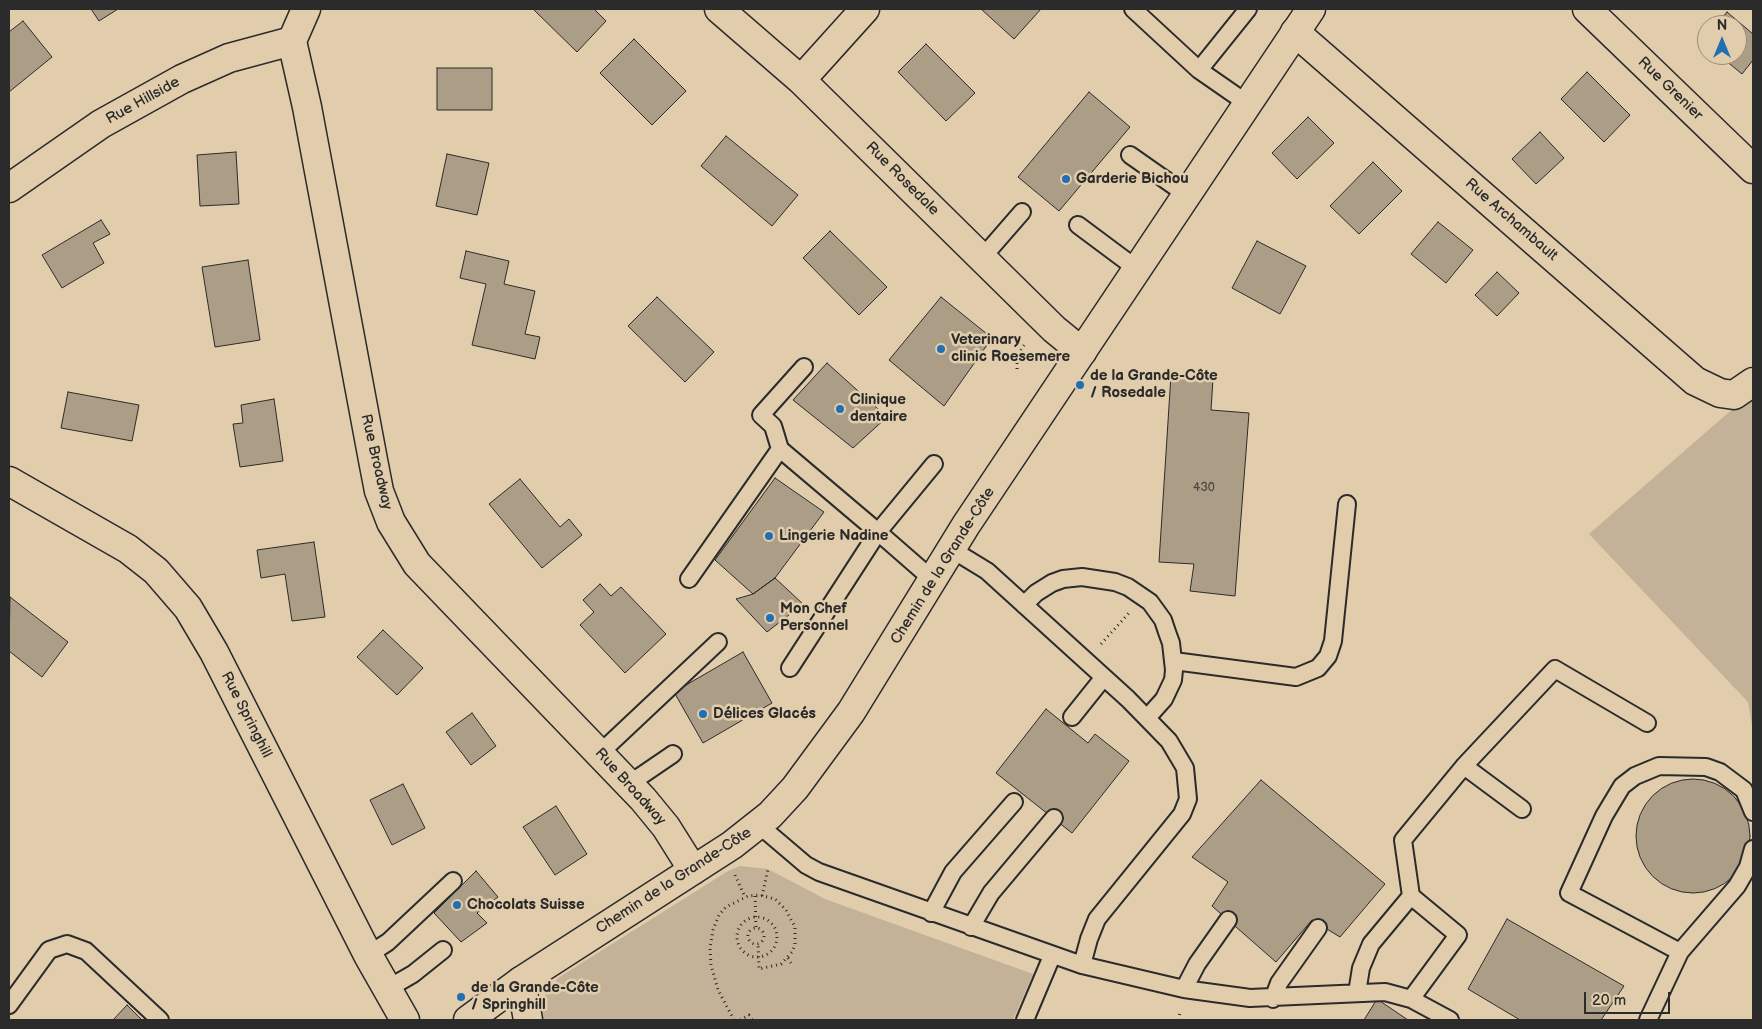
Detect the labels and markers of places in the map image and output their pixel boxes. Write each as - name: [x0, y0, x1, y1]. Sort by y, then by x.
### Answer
- place label: Garderie Bichou: [1076, 170, 1189, 188]
- marker: Garderie Bichou: [1060, 173, 1072, 185]
- place label: Veterinary clinic Roesemere: [951, 331, 1070, 366]
- marker: Veterinary clinic Roesemere: [935, 343, 947, 355]
- place label: de la Grande-Côte / Rosedale: [1090, 367, 1218, 402]
- marker: de la Grande-Côte / Rosedale: [1074, 379, 1086, 391]
- place label: Clinique dentaire: [850, 391, 907, 426]
- marker: Clinique dentaire: [834, 403, 846, 415]
- place label: Lingerie Nadine: [779, 527, 888, 545]
- marker: Lingerie Nadine: [763, 530, 775, 542]
- place label: Mon Chef Personnel: [780, 600, 848, 635]
- marker: Mon Chef Personnel: [764, 612, 776, 624]
- place label: Délices Glacés: [713, 705, 816, 723]
- marker: Délices Glacés: [697, 708, 709, 720]
- place label: Chocolats Suisse: [467, 896, 585, 914]
- marker: Chocolats Suisse: [451, 899, 463, 911]
- place label: de la Grande-Côte / Springhill: [471, 979, 599, 1014]
- marker: de la Grande-Côte / Springhill: [455, 991, 467, 1003]

